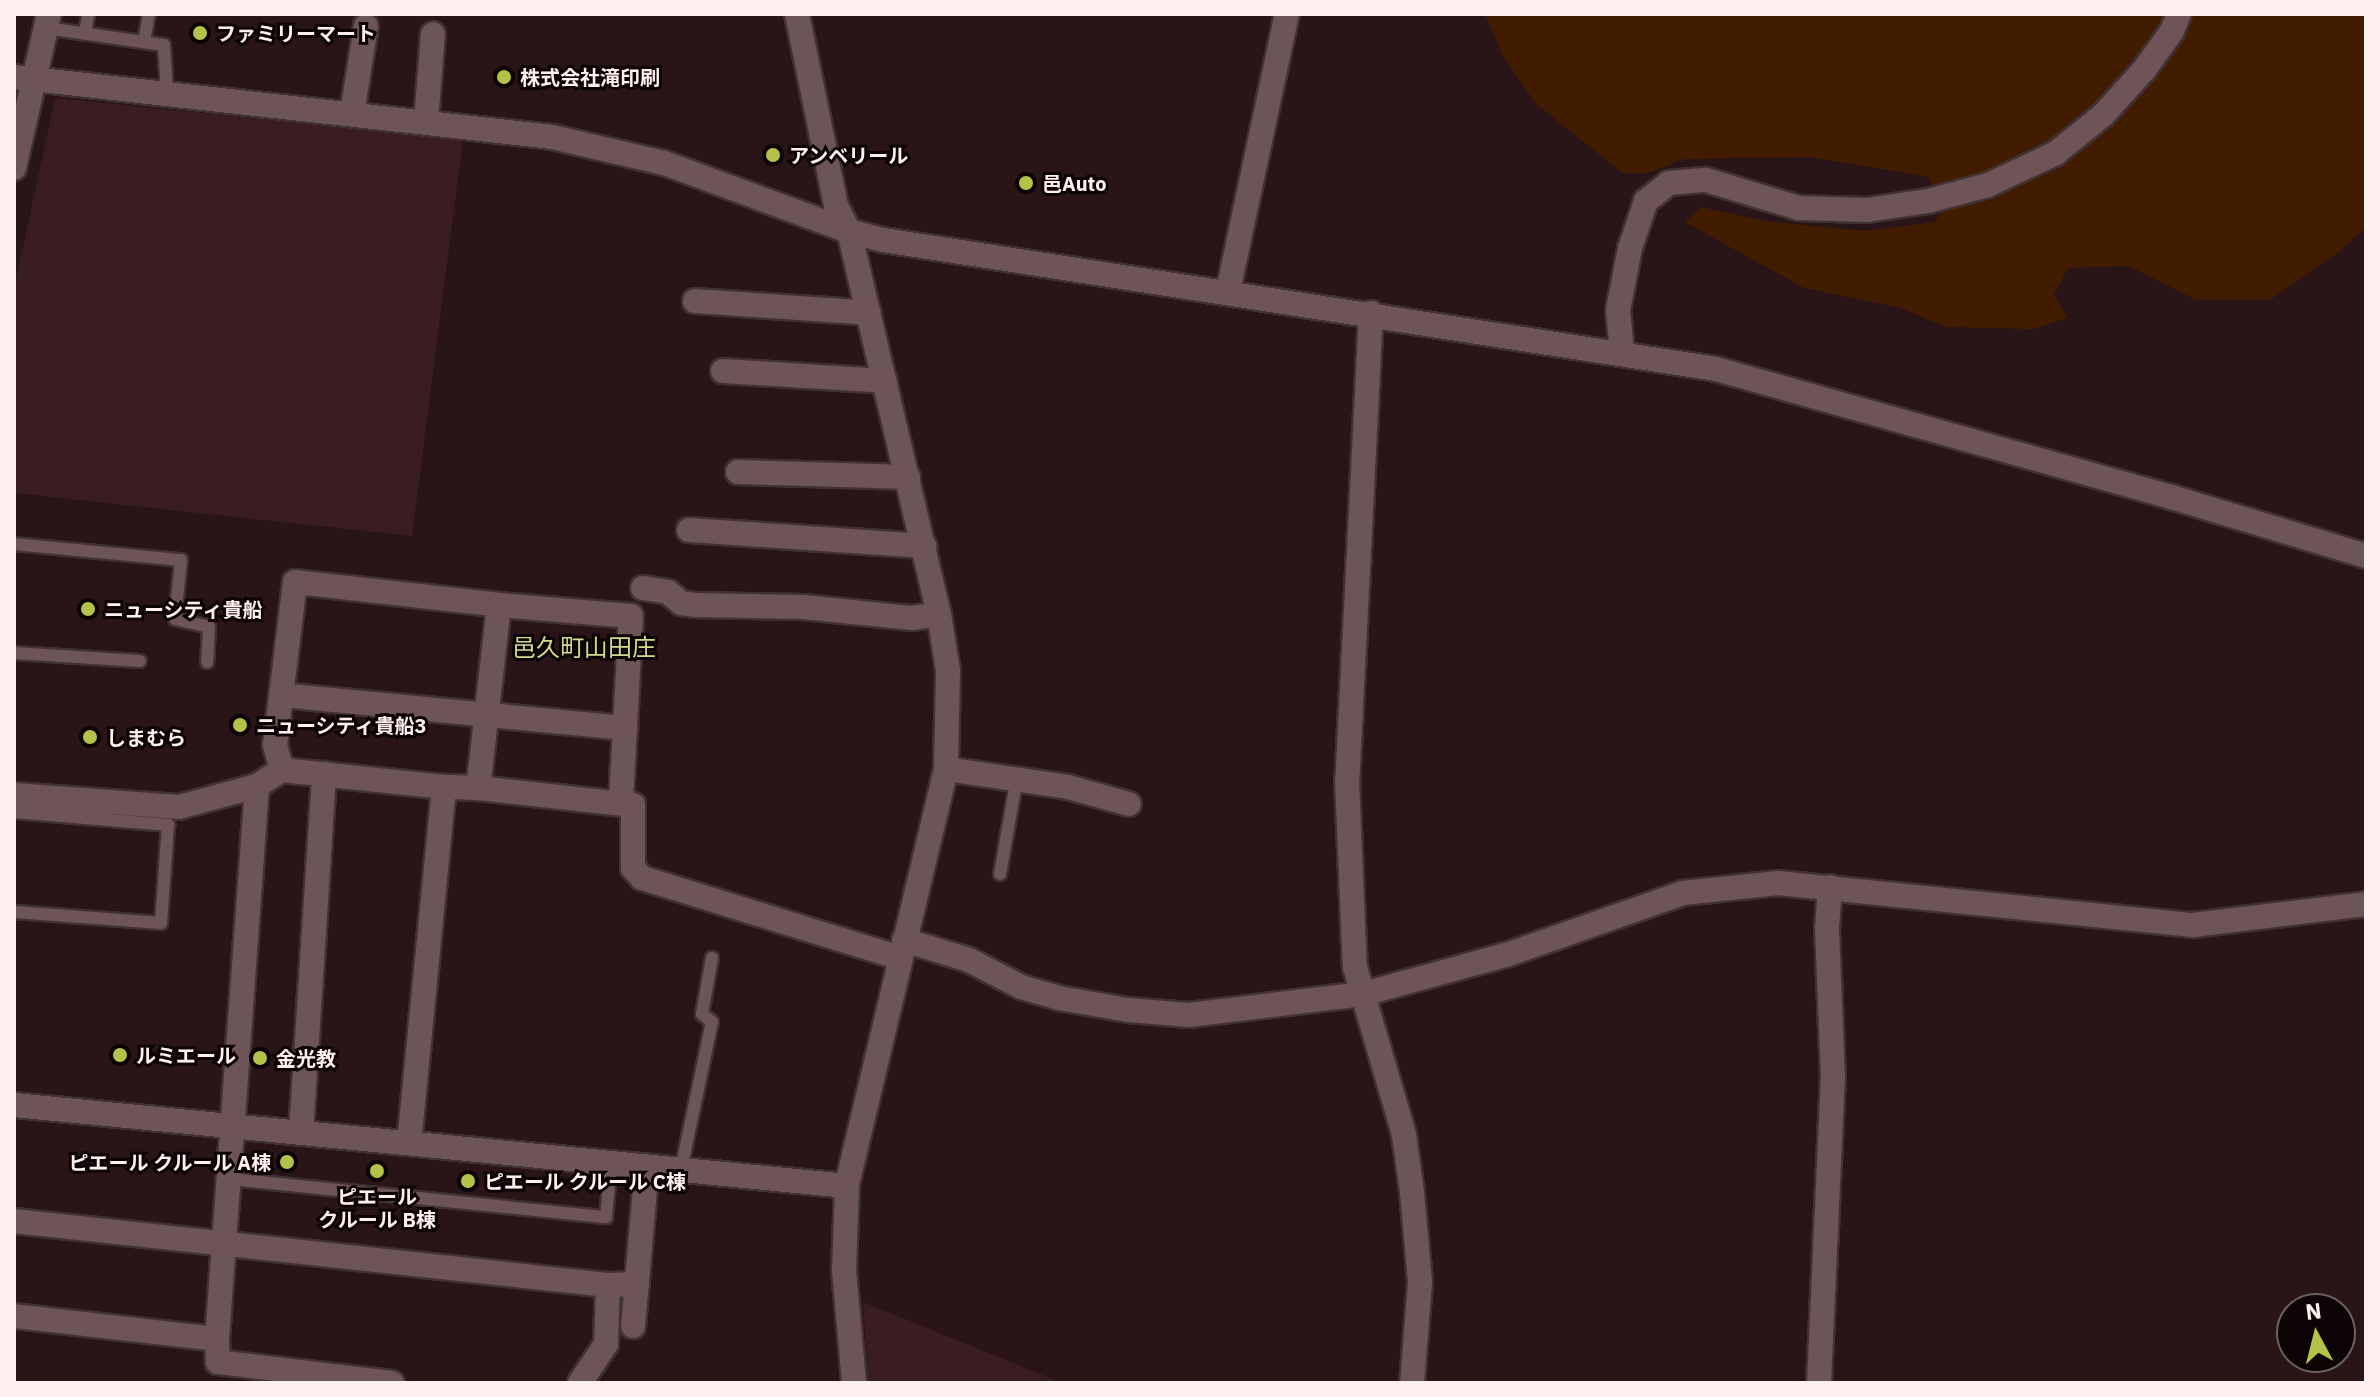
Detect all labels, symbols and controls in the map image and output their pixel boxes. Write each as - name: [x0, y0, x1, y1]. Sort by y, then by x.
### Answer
- place label: ファミリーマート: [216, 21, 376, 45]
- marker: ファミリーマート: [191, 24, 209, 42]
- place label: 株式会社滝印刷: [520, 65, 660, 89]
- marker: 株式会社滝印刷: [495, 68, 513, 86]
- place label: アンベリール: [789, 143, 909, 167]
- marker: アンベリール: [764, 146, 782, 164]
- place label: 邑Auto: [1042, 171, 1106, 195]
- marker: 邑Auto: [1017, 174, 1035, 192]
- place label: ニューシティ貴船: [104, 597, 264, 621]
- marker: ニューシティ貴船: [79, 600, 97, 618]
- district label: 邑久町山田庄: [512, 634, 656, 662]
- place label: ニューシティ貴船3: [256, 713, 428, 737]
- marker: ニューシティ貴船3: [231, 716, 249, 734]
- place label: しまむら: [106, 725, 186, 749]
- marker: しまむら: [81, 728, 99, 746]
- place label: ルミエール: [136, 1043, 236, 1067]
- marker: ルミエール: [111, 1046, 129, 1064]
- place label: 金光教: [276, 1046, 336, 1070]
- marker: 金光教: [251, 1049, 269, 1067]
- place label: ピエール クルール A棟: [68, 1150, 271, 1174]
- marker: ピエール クルール A棟: [278, 1153, 296, 1171]
- marker: ピエール クルール B棟: [368, 1162, 386, 1180]
- place label: ピエール クルール C棟: [484, 1169, 686, 1193]
- marker: ピエール クルール C棟: [459, 1172, 477, 1190]
- place label: ピエール クルール B棟: [318, 1184, 436, 1231]
- north arrow: [2276, 1293, 2356, 1373]
- text: N: [2304, 1295, 2323, 1326]

